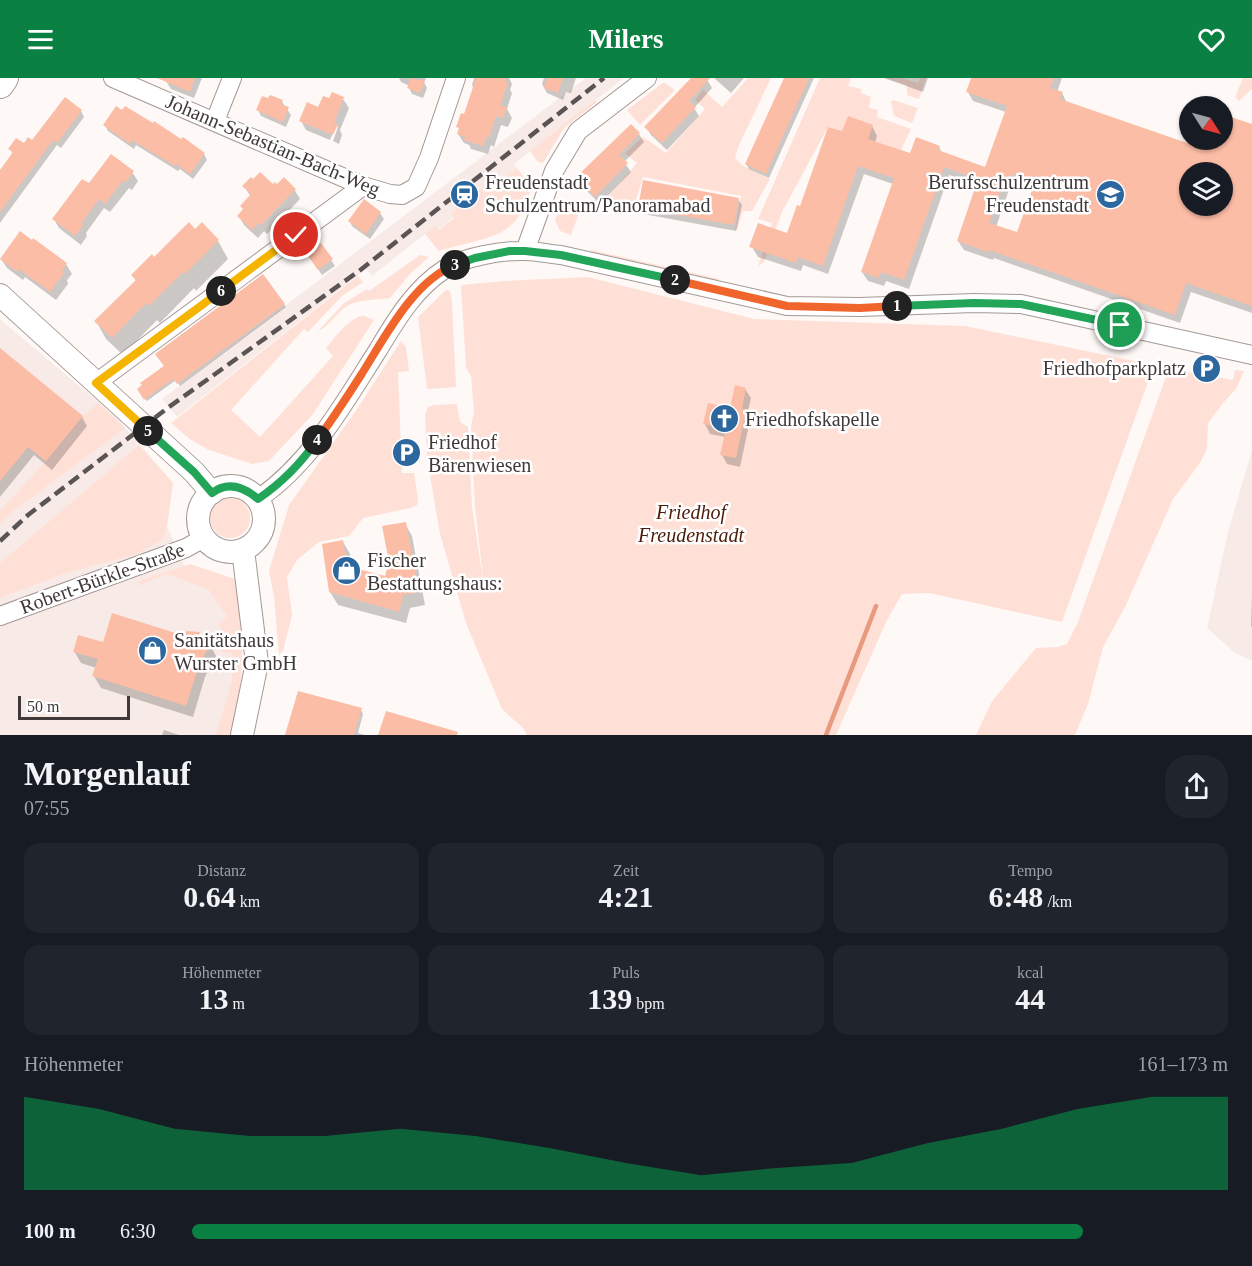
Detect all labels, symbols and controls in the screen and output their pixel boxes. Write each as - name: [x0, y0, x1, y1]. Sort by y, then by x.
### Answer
- icon: menu: [24, 23, 57, 56]
- icon: heart: [1195, 23, 1228, 56]
- text: Milers: [589, 24, 663, 54]
- street label: Johann-Sebastian-Bach-Weg: [162, 90, 383, 201]
- north arrow: [1179, 96, 1233, 150]
- map controls: [1179, 96, 1233, 216]
- button: layers: [1179, 162, 1233, 216]
- place label: Freudenstadt Schulzentrum/Panoramabad: [485, 171, 711, 216]
- place label: Berufsschulzentrum Freudenstadt: [928, 171, 1089, 216]
- station icon: Freudenstadt Schulzentrum/Panoramabad: [448, 178, 480, 210]
- school or university icon: Berufsschulzentrum Freudenstadt: [1094, 178, 1126, 210]
- pin: [270, 209, 321, 260]
- icon: check: [279, 218, 312, 251]
- pin: 3: [440, 250, 470, 280]
- text: 3: [451, 256, 459, 273]
- pin: 2: [660, 265, 690, 295]
- text: 2: [671, 271, 679, 288]
- pin: 6: [206, 276, 236, 306]
- text: 6: [217, 282, 225, 299]
- pin: 1: [882, 291, 912, 321]
- text: 1: [893, 297, 901, 314]
- pin: [1094, 299, 1145, 350]
- icon: arrive: [1103, 308, 1136, 341]
- parking icon: Friedhofparkplatz: [1191, 352, 1223, 384]
- place label: Friedhofparkplatz: [1043, 357, 1186, 380]
- church icon: Friedhofskapelle: [708, 403, 740, 435]
- place label: Friedhofskapelle: [745, 408, 880, 431]
- pin: 5: [133, 416, 163, 446]
- text: 5: [144, 422, 152, 439]
- pin: 4: [302, 425, 332, 455]
- text: 4: [313, 431, 321, 448]
- place label: Friedhof Bärenwiesen: [428, 431, 531, 476]
- parking icon: Friedhof Bärenwiesen: [391, 437, 423, 469]
- park label: Friedhof Freudenstadt: [637, 501, 744, 546]
- street label: Robert-Bürkle-Straße: [17, 538, 187, 618]
- place label: Fischer Bestattungshaus:: [367, 549, 503, 595]
- shop icon: Fischer Bestattungshaus:: [330, 555, 362, 587]
- place label: Sanitätshaus Wurster GmbH: [174, 629, 297, 674]
- shop icon: Sanitätshaus Wurster GmbH: [137, 635, 169, 667]
- scale bar: [18, 693, 130, 720]
- text: 50 m: [27, 698, 59, 715]
- button: share: [1165, 755, 1228, 818]
- text: Morgenlauf: [24, 756, 191, 792]
- text: 07:55: [24, 797, 70, 819]
- text: Distanz: [197, 862, 246, 879]
- text: Zeit: [613, 862, 639, 879]
- text: Tempo: [1008, 862, 1052, 879]
- text: 0.64: [183, 880, 236, 913]
- text: 4:21: [598, 880, 653, 913]
- text: 6:48: [988, 880, 1043, 913]
- text: km: [236, 893, 260, 910]
- text: /km: [1043, 893, 1072, 910]
- text: Höhenmeter: [182, 964, 261, 981]
- text: Puls: [612, 964, 640, 981]
- text: kcal: [1017, 964, 1044, 981]
- text: 13: [198, 982, 228, 1015]
- text: 139: [587, 982, 632, 1015]
- text: 44: [1015, 982, 1045, 1015]
- text: m: [228, 995, 245, 1012]
- text: bpm: [632, 995, 665, 1012]
- text: Höhenmeter: [24, 1053, 123, 1075]
- text: 161–173 m: [1137, 1053, 1228, 1075]
- text: 100 m: [24, 1220, 76, 1242]
- text: 6:30: [120, 1220, 156, 1242]

